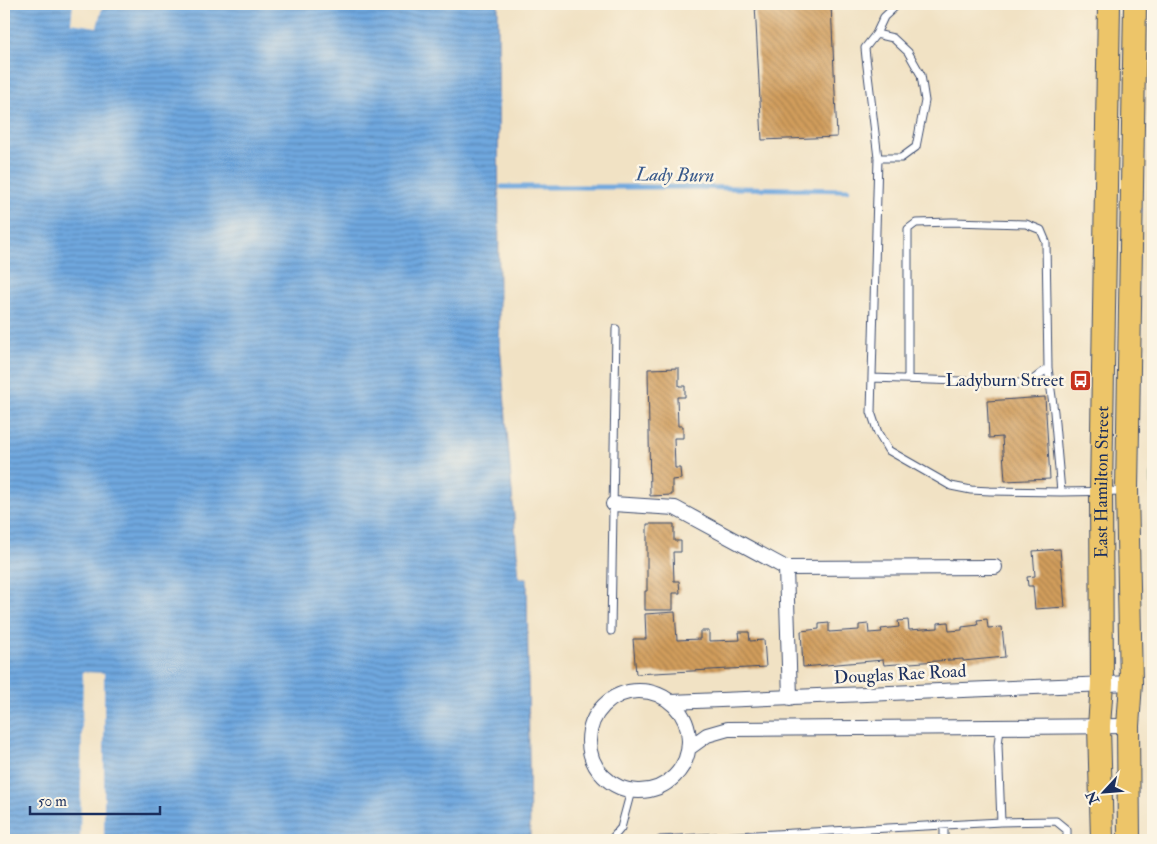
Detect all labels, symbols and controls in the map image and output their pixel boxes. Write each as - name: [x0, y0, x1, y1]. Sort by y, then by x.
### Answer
- water label: Lady Burn: [634, 162, 715, 188]
- bus stop icon: Ladyburn Street: [1068, 368, 1092, 392]
- place label: Ladyburn Street: [946, 369, 1064, 392]
- street label: East Hamilton Street: [1090, 406, 1114, 558]
- street label: Douglas Rae Road: [833, 660, 967, 689]
- north arrow: [1080, 766, 1130, 816]
- scale bar: [30, 784, 160, 816]
- text: N: [1082, 788, 1104, 808]
- text: 50 m: [38, 792, 67, 811]

